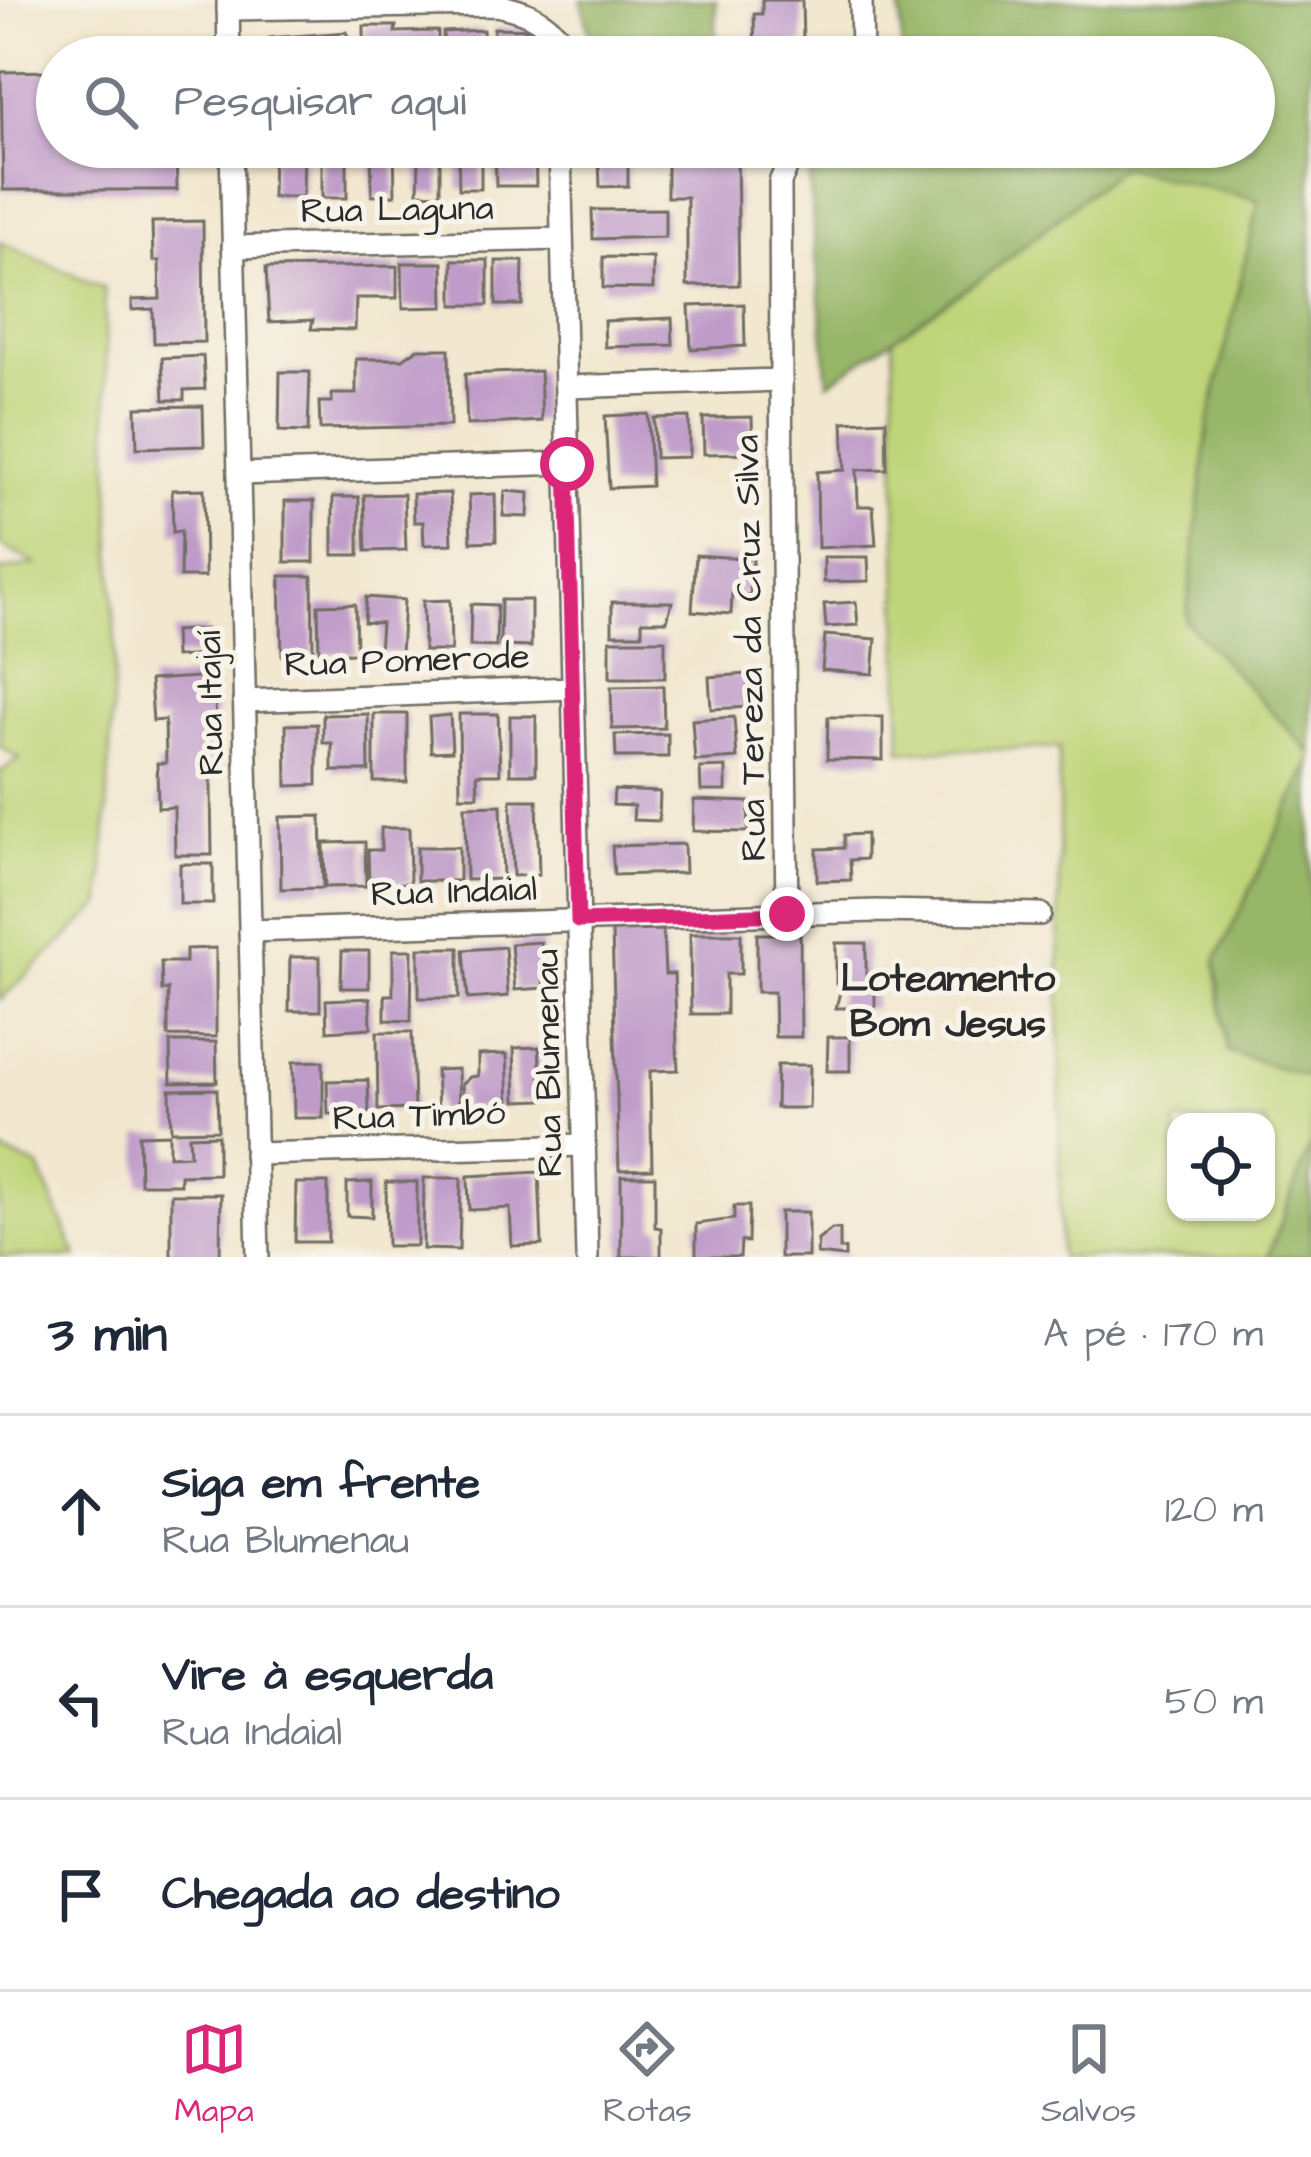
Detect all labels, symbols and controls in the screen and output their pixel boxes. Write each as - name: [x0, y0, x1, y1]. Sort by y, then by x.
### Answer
- search box: [36, 36, 1275, 168]
- icon: search: [78, 69, 144, 135]
- text: Pesquisar aqui: [174, 71, 466, 133]
- street label: Rua Laguna: [300, 183, 494, 238]
- street label: Rua Tereza da Cruz Silva: [722, 434, 780, 862]
- route start: [540, 437, 594, 491]
- street label: Rua Itajaí: [184, 629, 238, 776]
- street label: Rua Pomerode: [283, 631, 531, 691]
- street label: Rua Indaial: [370, 864, 538, 920]
- route end: [760, 887, 814, 941]
- street label: Rua Blumenau: [522, 948, 576, 1178]
- district label: Loteamento Bom Jesus: [841, 953, 1055, 1052]
- street label: Rua Timbó: [332, 1087, 506, 1145]
- map controls: [1167, 1113, 1275, 1221]
- button: locate: [1167, 1113, 1275, 1221]
- text: 3 min: [48, 1300, 167, 1371]
- text: A pé · 170 m: [1043, 1308, 1263, 1362]
- text: Siga em frente: [162, 1453, 480, 1515]
- icon: ahead: [48, 1478, 114, 1544]
- text: 120 m: [1165, 1484, 1263, 1538]
- text: Rua Blumenau: [162, 1515, 409, 1569]
- text: Vire à esquerda: [162, 1645, 493, 1707]
- icon: left: [48, 1670, 114, 1736]
- text: 50 m: [1165, 1676, 1263, 1730]
- text: Rua Indaial: [162, 1707, 342, 1761]
- icon: arrive: [48, 1862, 114, 1928]
- text: Chegada ao destino: [162, 1864, 560, 1926]
- tab: Mapa: [175, 2016, 254, 2134]
- tab: Rotas: [603, 2016, 692, 2134]
- tab: Salvos: [1041, 2016, 1136, 2134]

